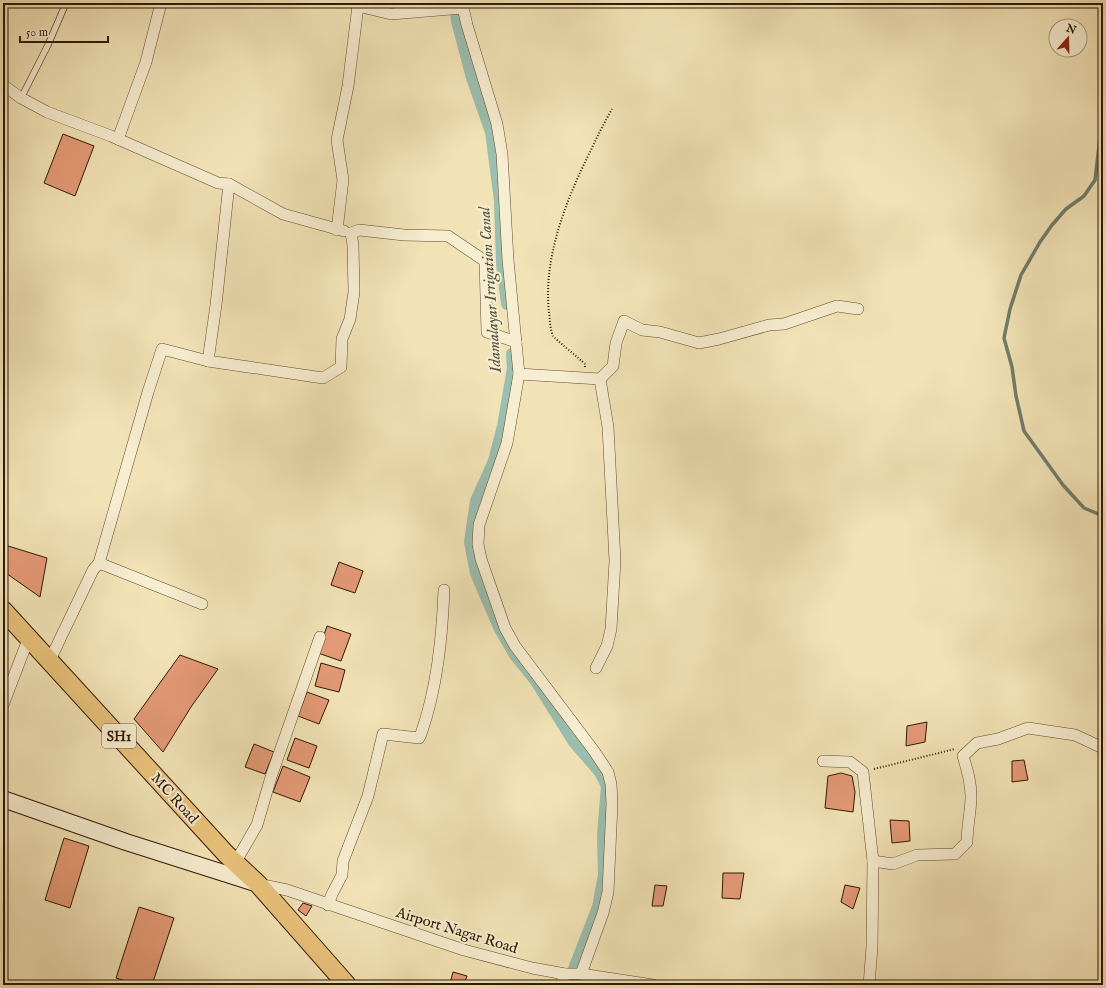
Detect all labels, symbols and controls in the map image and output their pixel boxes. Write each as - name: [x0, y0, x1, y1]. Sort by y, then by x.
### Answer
- scale bar: [20, 18, 108, 44]
- north arrow: [1048, 18, 1088, 58]
- text: N: [1063, 21, 1078, 38]
- text: 50 m: [26, 25, 48, 40]
- water label: Idamalayar Irrigation Canal: [475, 205, 507, 374]
- road number: SH1: [102, 724, 136, 748]
- street label: MC Road: [147, 769, 203, 828]
- street label: Airport Nagar Road: [393, 903, 521, 958]

